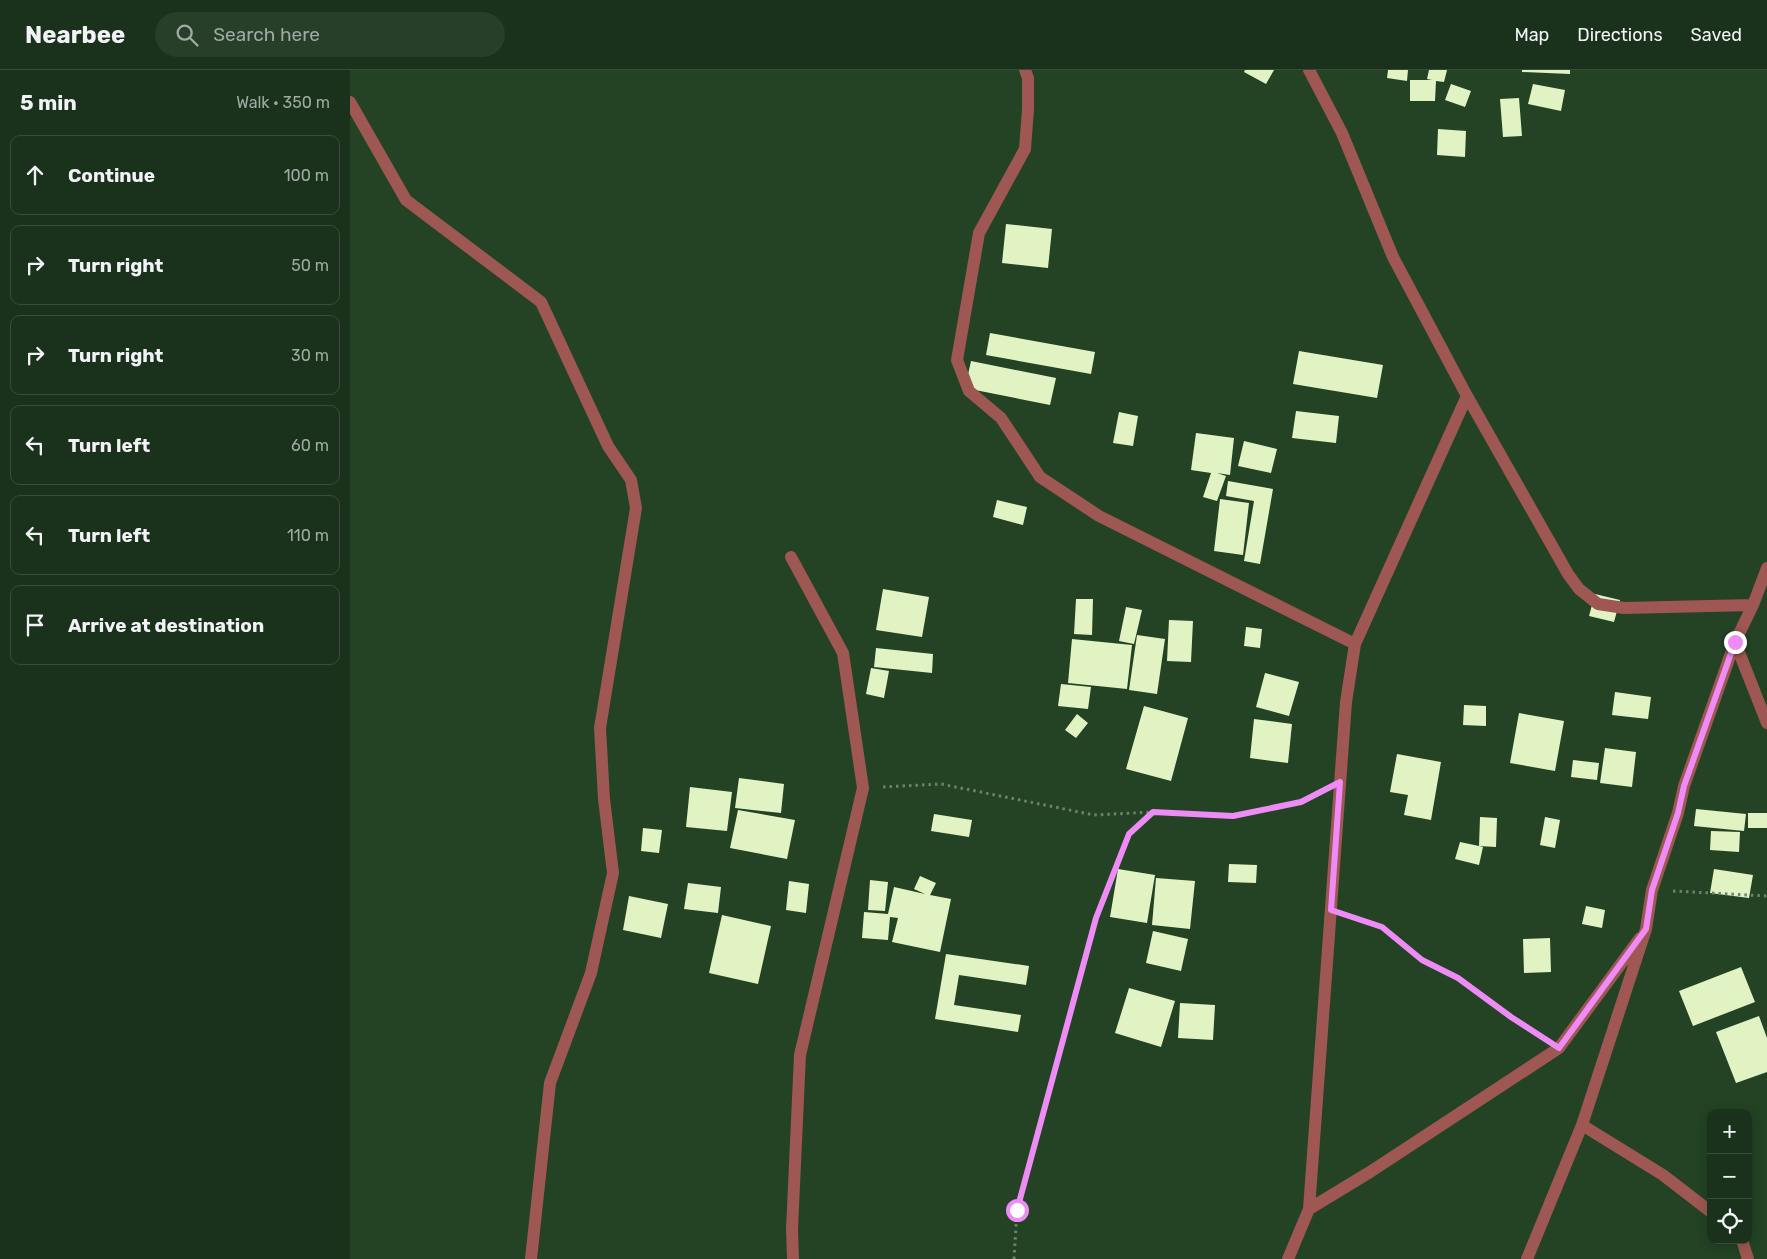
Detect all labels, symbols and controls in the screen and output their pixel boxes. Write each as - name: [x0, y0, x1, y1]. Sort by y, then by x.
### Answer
- search box: [155, 12, 505, 57]
- text: Nearbee: [25, 21, 125, 49]
- icon: search: [173, 21, 201, 49]
- text: Search here: [213, 23, 320, 46]
- text: Map: [1514, 24, 1549, 46]
- text: Directions: [1577, 24, 1663, 46]
- text: Saved: [1691, 24, 1742, 46]
- text: 5 min: [20, 90, 77, 115]
- text: Walk · 350 m: [236, 93, 330, 112]
- icon: ahead: [21, 161, 49, 189]
- text: Continue: [68, 164, 155, 187]
- text: 100 m: [284, 166, 329, 185]
- icon: right: [21, 251, 49, 279]
- text: Turn right: [68, 254, 163, 277]
- text: 50 m: [291, 256, 329, 275]
- icon: right: [21, 341, 49, 369]
- text: Turn right: [68, 344, 163, 367]
- text: 30 m: [291, 346, 329, 365]
- icon: left: [21, 431, 49, 459]
- text: Turn left: [68, 434, 150, 457]
- text: 60 m: [291, 436, 329, 455]
- icon: left: [21, 521, 49, 549]
- text: Turn left: [68, 524, 150, 547]
- text: 110 m: [287, 526, 329, 545]
- icon: arrive: [21, 611, 49, 639]
- text: Arrive at destination: [68, 614, 264, 637]
- route end: [1724, 631, 1747, 654]
- map controls: [1707, 1109, 1752, 1244]
- button: +: [1707, 1109, 1752, 1154]
- button: −: [1707, 1154, 1752, 1199]
- route start: [1006, 1199, 1029, 1222]
- button: locate: [1707, 1199, 1752, 1244]

